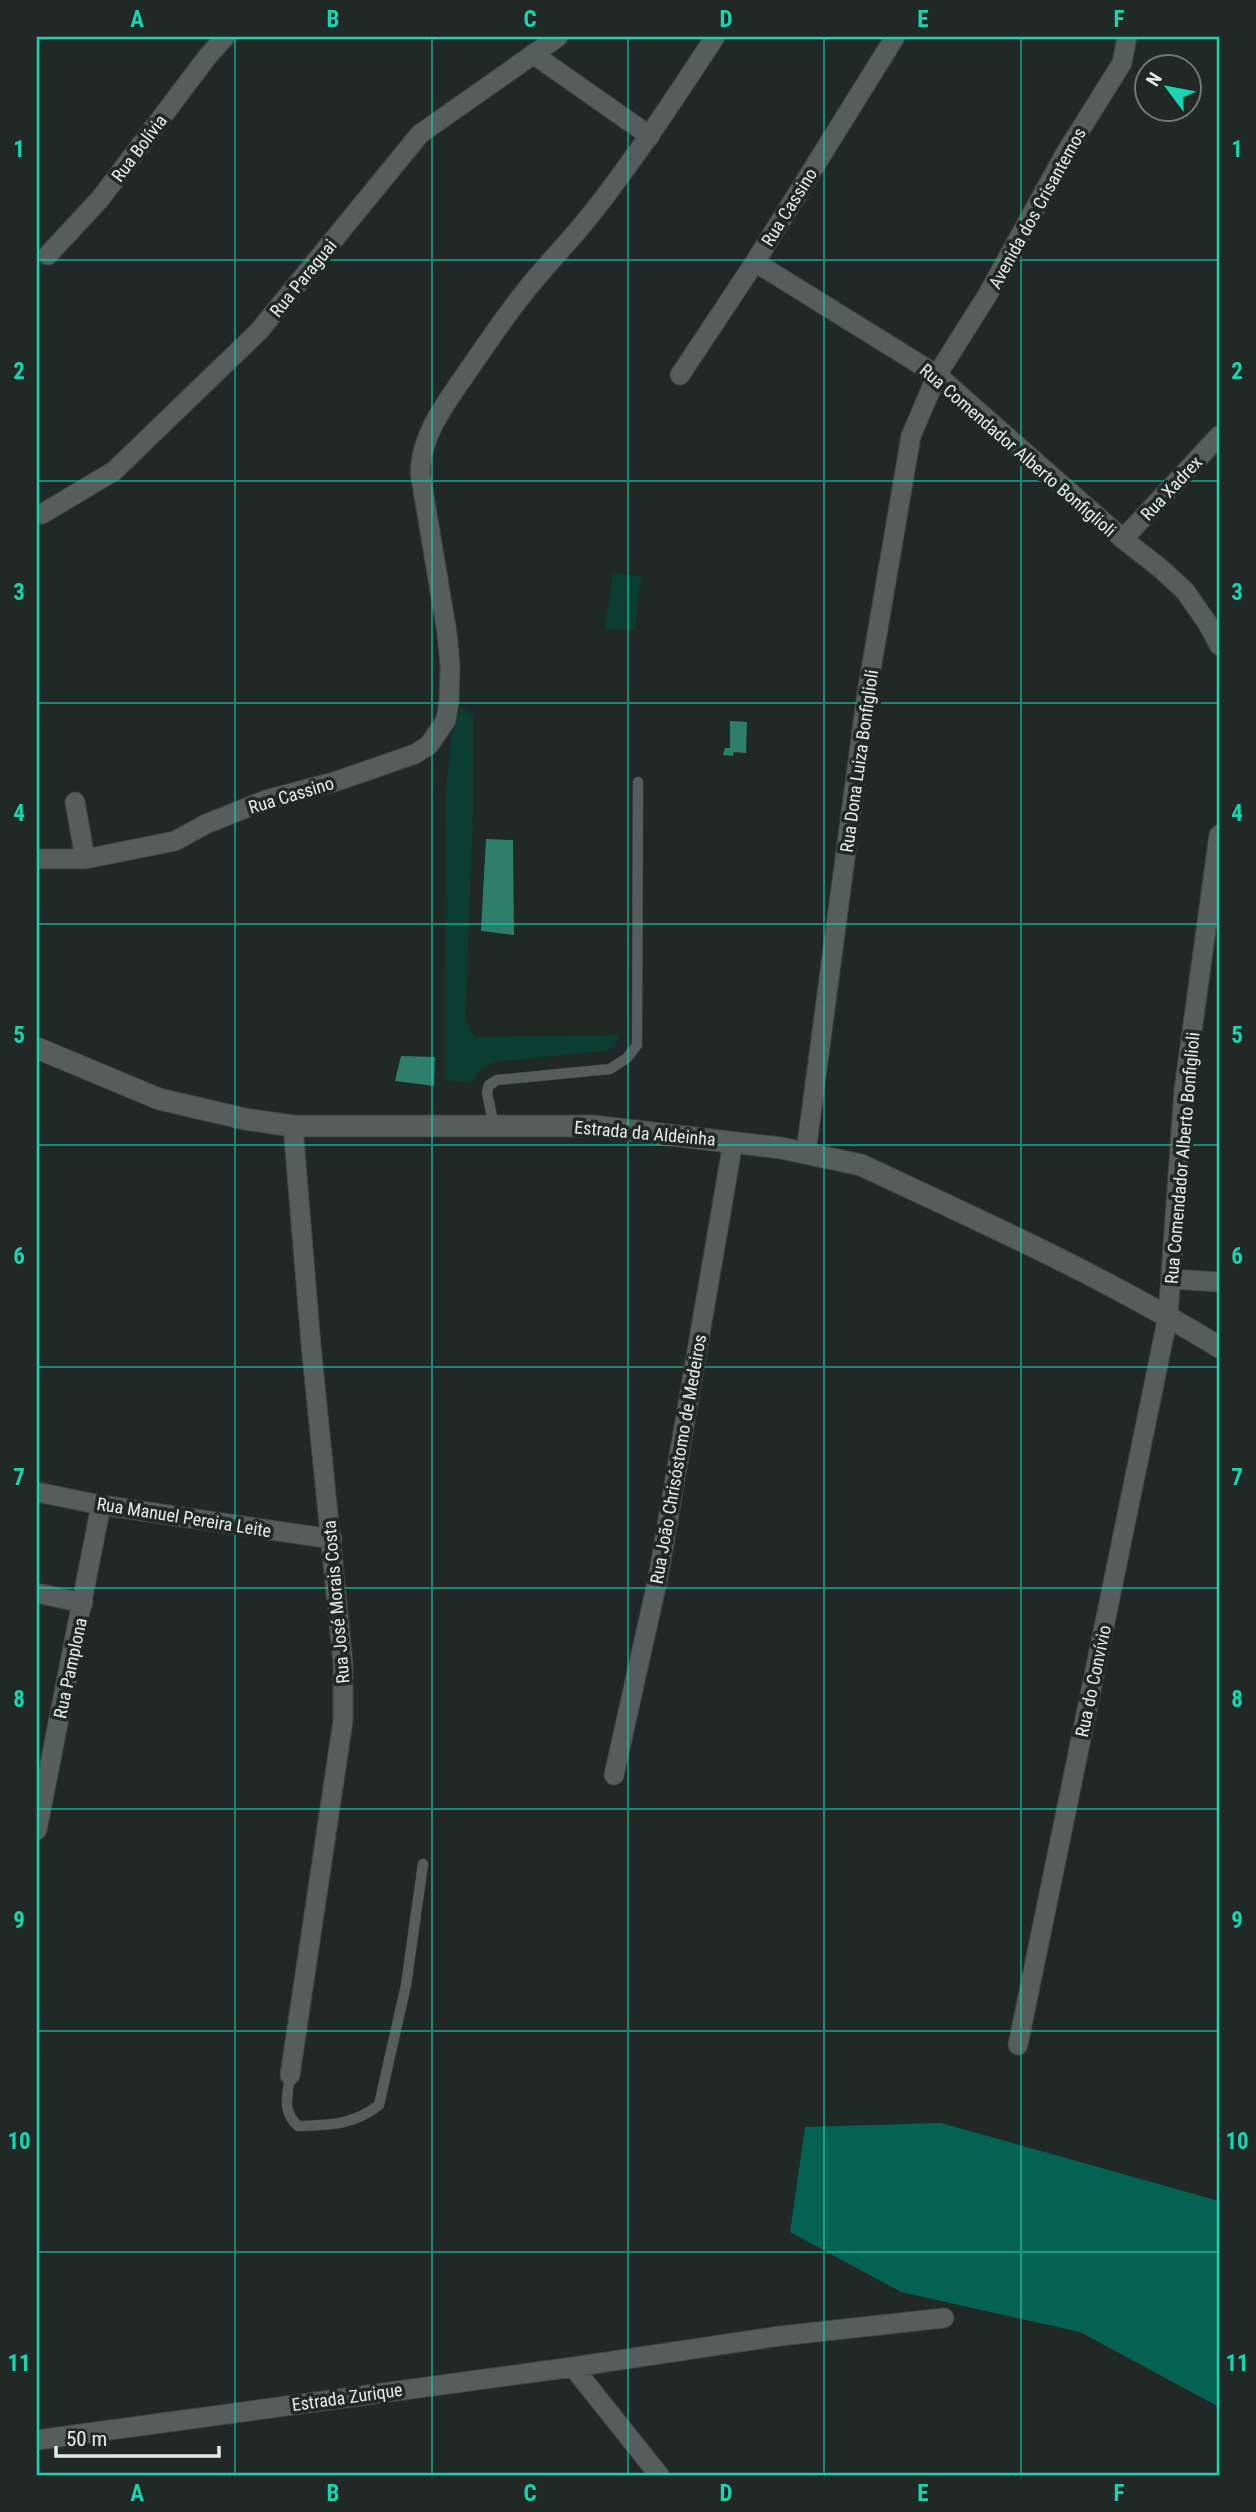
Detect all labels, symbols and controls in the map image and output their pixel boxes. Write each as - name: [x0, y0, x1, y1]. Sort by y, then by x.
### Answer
- text: A: [130, 6, 144, 33]
- text: B: [327, 6, 339, 33]
- text: C: [523, 6, 537, 33]
- text: D: [720, 6, 733, 33]
- text: E: [917, 6, 929, 33]
- text: F: [1114, 6, 1125, 33]
- north arrow: [1134, 52, 1204, 122]
- text: N: [1141, 68, 1167, 90]
- street label: Rua Bolívia: [107, 110, 171, 186]
- street label: Avenida dos Crisantemos: [984, 124, 1090, 292]
- text: 1: [13, 136, 25, 163]
- text: 1: [1231, 136, 1243, 163]
- street label: Rua Cassino: [757, 164, 821, 250]
- street label: Rua Paraguai: [265, 235, 341, 321]
- text: 2: [13, 358, 25, 385]
- text: 2: [1231, 358, 1243, 385]
- street label: Rua Comendador Alberto Bonfiglioli: [916, 359, 1120, 541]
- street label: Rua Xadrex: [1136, 451, 1206, 524]
- text: 3: [13, 579, 25, 606]
- text: 3: [1231, 579, 1243, 606]
- street label: Rua Dona Luiza Bonfiglioli: [836, 668, 882, 854]
- street label: Rua Cassino: [246, 772, 336, 818]
- text: 4: [13, 800, 25, 827]
- text: 4: [1231, 800, 1243, 827]
- text: 5: [13, 1022, 25, 1049]
- text: 5: [1231, 1022, 1243, 1049]
- street label: Rua Comendador Alberto Bonfiglioli: [1161, 1031, 1203, 1285]
- street label: Estrada da Aldeinha: [574, 1116, 716, 1150]
- text: 6: [13, 1243, 25, 1270]
- text: 6: [1231, 1243, 1243, 1270]
- street label: Rua João Chrisóstomo de Medeiros: [646, 1333, 710, 1585]
- text: 7: [13, 1464, 25, 1491]
- text: 7: [1231, 1464, 1243, 1491]
- street label: Rua Manuel Pereira Leite: [95, 1493, 273, 1541]
- street label: Rua José Morais Costa: [318, 1520, 354, 1684]
- street label: Rua Pamplona: [49, 1616, 91, 1720]
- street label: Rua do Convívio: [1071, 1623, 1115, 1739]
- text: 8: [13, 1686, 25, 1713]
- text: 8: [1231, 1686, 1243, 1713]
- text: 9: [13, 1907, 25, 1934]
- text: 9: [1231, 1907, 1243, 1934]
- text: 10: [7, 2128, 31, 2155]
- text: 10: [1225, 2128, 1249, 2155]
- text: 11: [7, 2350, 31, 2377]
- text: 11: [1225, 2350, 1249, 2377]
- street label: Estrada Zurique: [290, 2379, 404, 2415]
- scale bar: [56, 2414, 219, 2458]
- text: 50 m: [66, 2427, 107, 2451]
- text: A: [130, 2480, 144, 2507]
- text: B: [327, 2480, 339, 2507]
- text: C: [523, 2480, 537, 2507]
- text: D: [720, 2480, 733, 2507]
- text: E: [917, 2480, 929, 2507]
- text: F: [1114, 2480, 1125, 2507]

